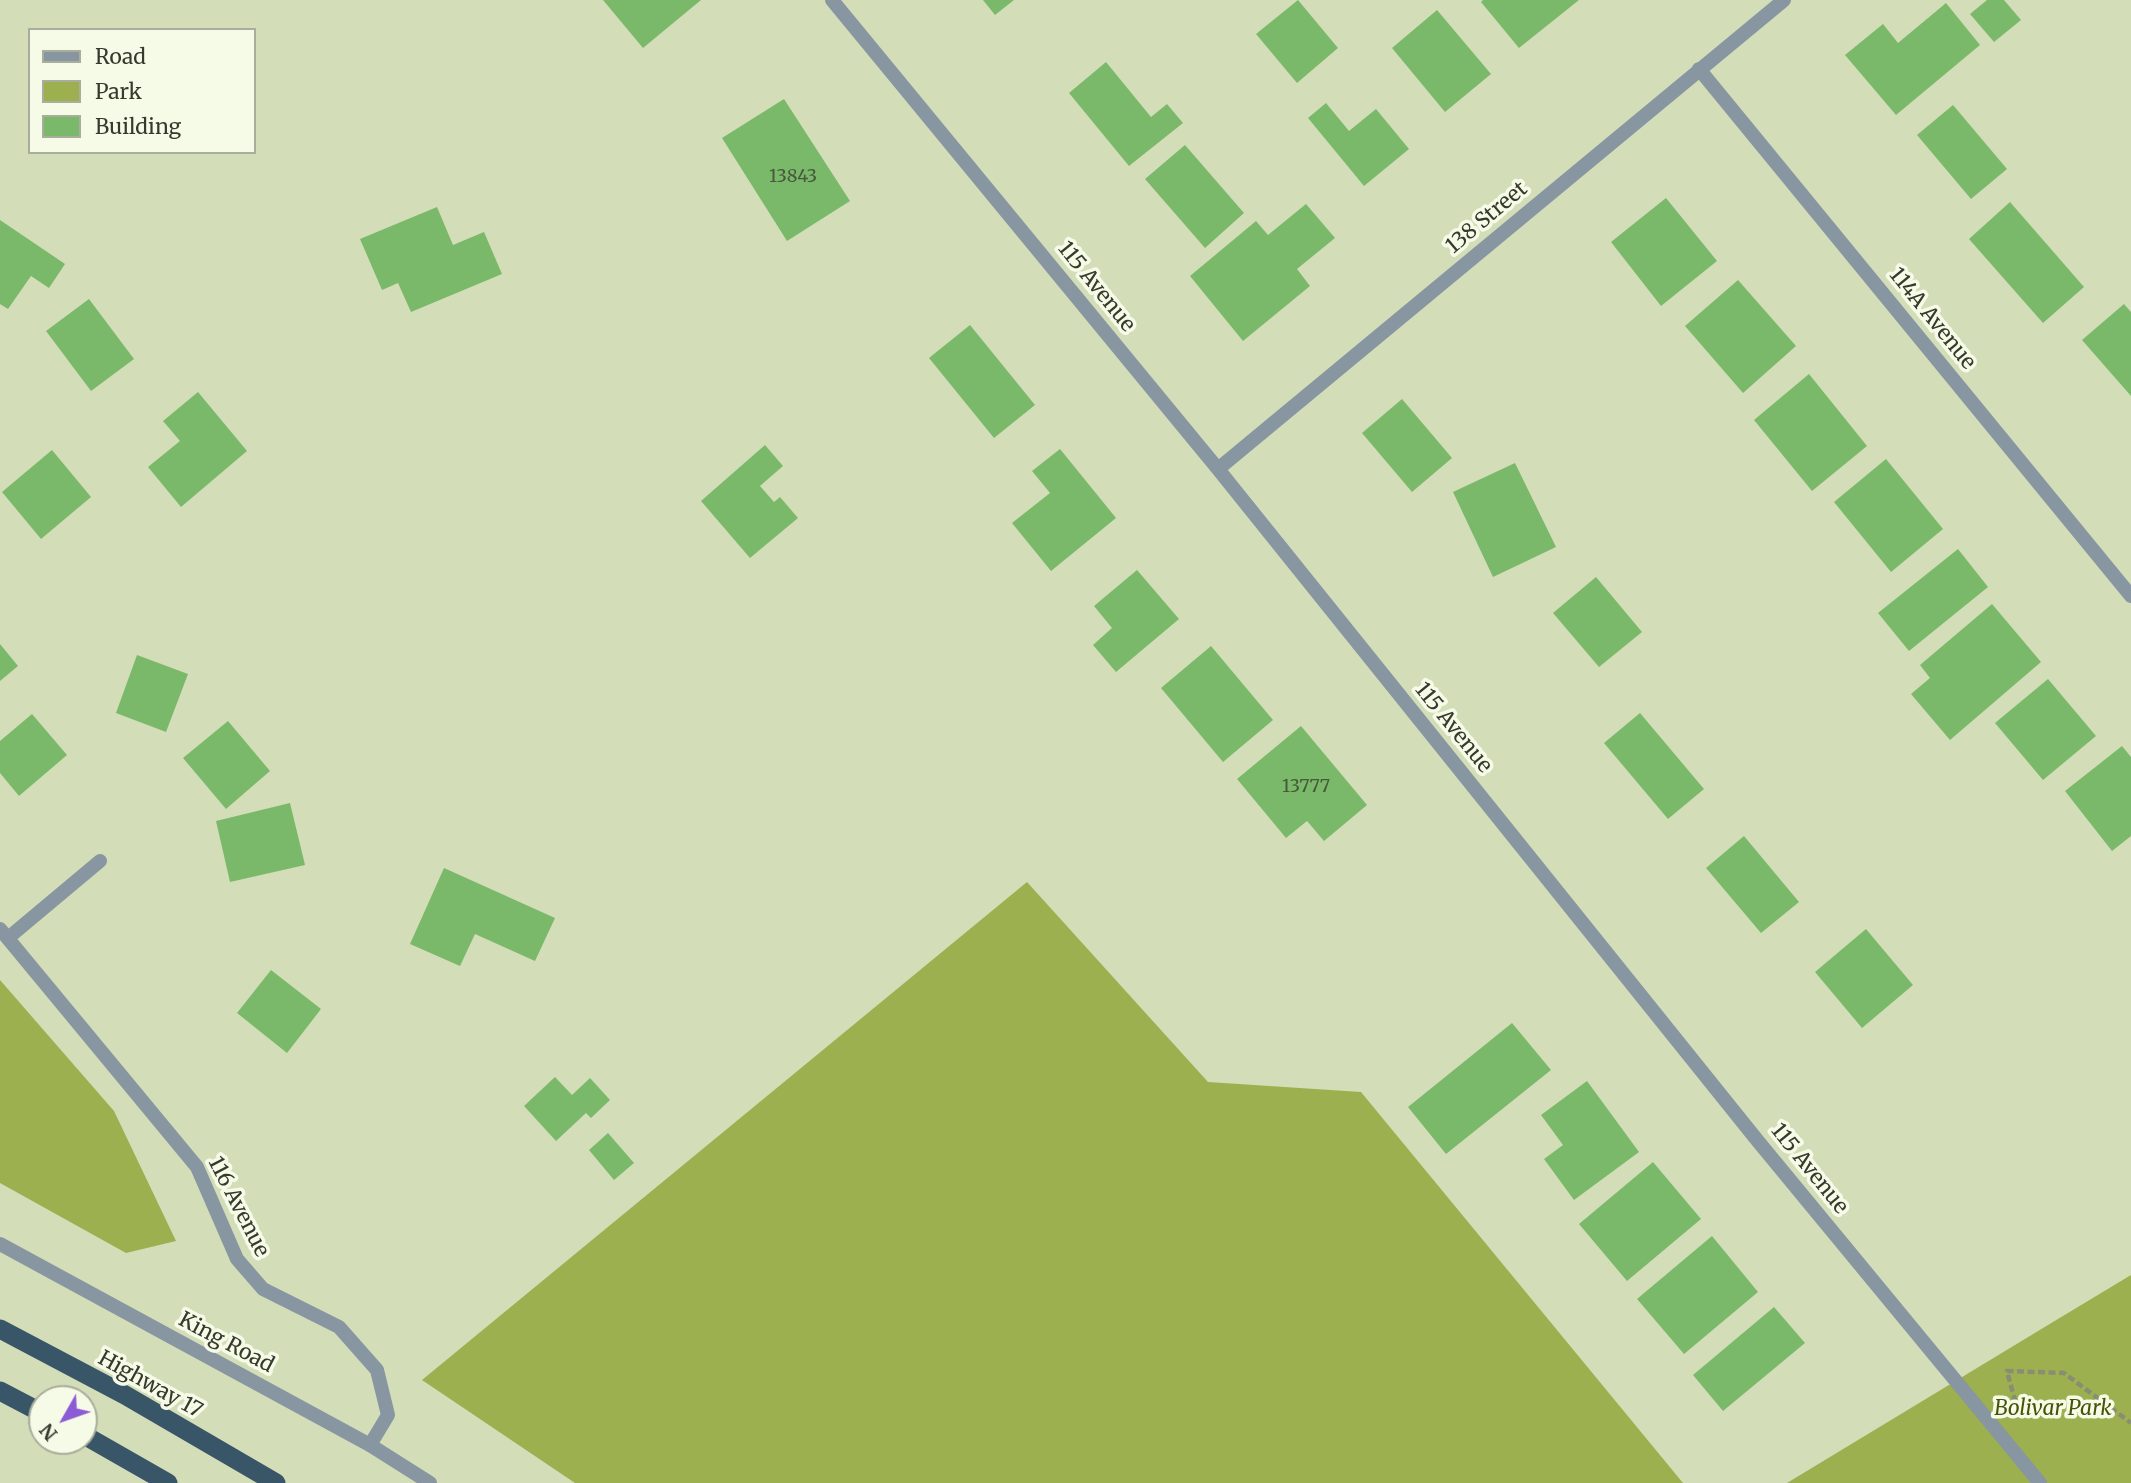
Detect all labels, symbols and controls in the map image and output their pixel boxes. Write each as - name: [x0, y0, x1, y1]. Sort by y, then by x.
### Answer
- legend: [28, 28, 256, 154]
- text: Road: [95, 43, 146, 70]
- text: Park: [95, 78, 142, 105]
- text: Building: [95, 113, 181, 140]
- house number: 13843: [769, 166, 817, 188]
- street label: 138 Street: [1441, 177, 1533, 259]
- street label: 115 Avenue: [1052, 237, 1140, 337]
- street label: 114A Avenue: [1883, 263, 1981, 375]
- street label: 115 Avenue: [1409, 678, 1497, 778]
- house number: 13777: [1282, 776, 1330, 798]
- street label: 115 Avenue: [1765, 1119, 1853, 1219]
- street label: 116 Avenue: [202, 1153, 274, 1261]
- street label: King Road: [174, 1307, 278, 1379]
- street label: Highway 17: [93, 1346, 207, 1424]
- north arrow: [28, 1385, 98, 1455]
- park label: Bolivar Park: [1994, 1396, 2112, 1422]
- text: N: [34, 1419, 62, 1446]

